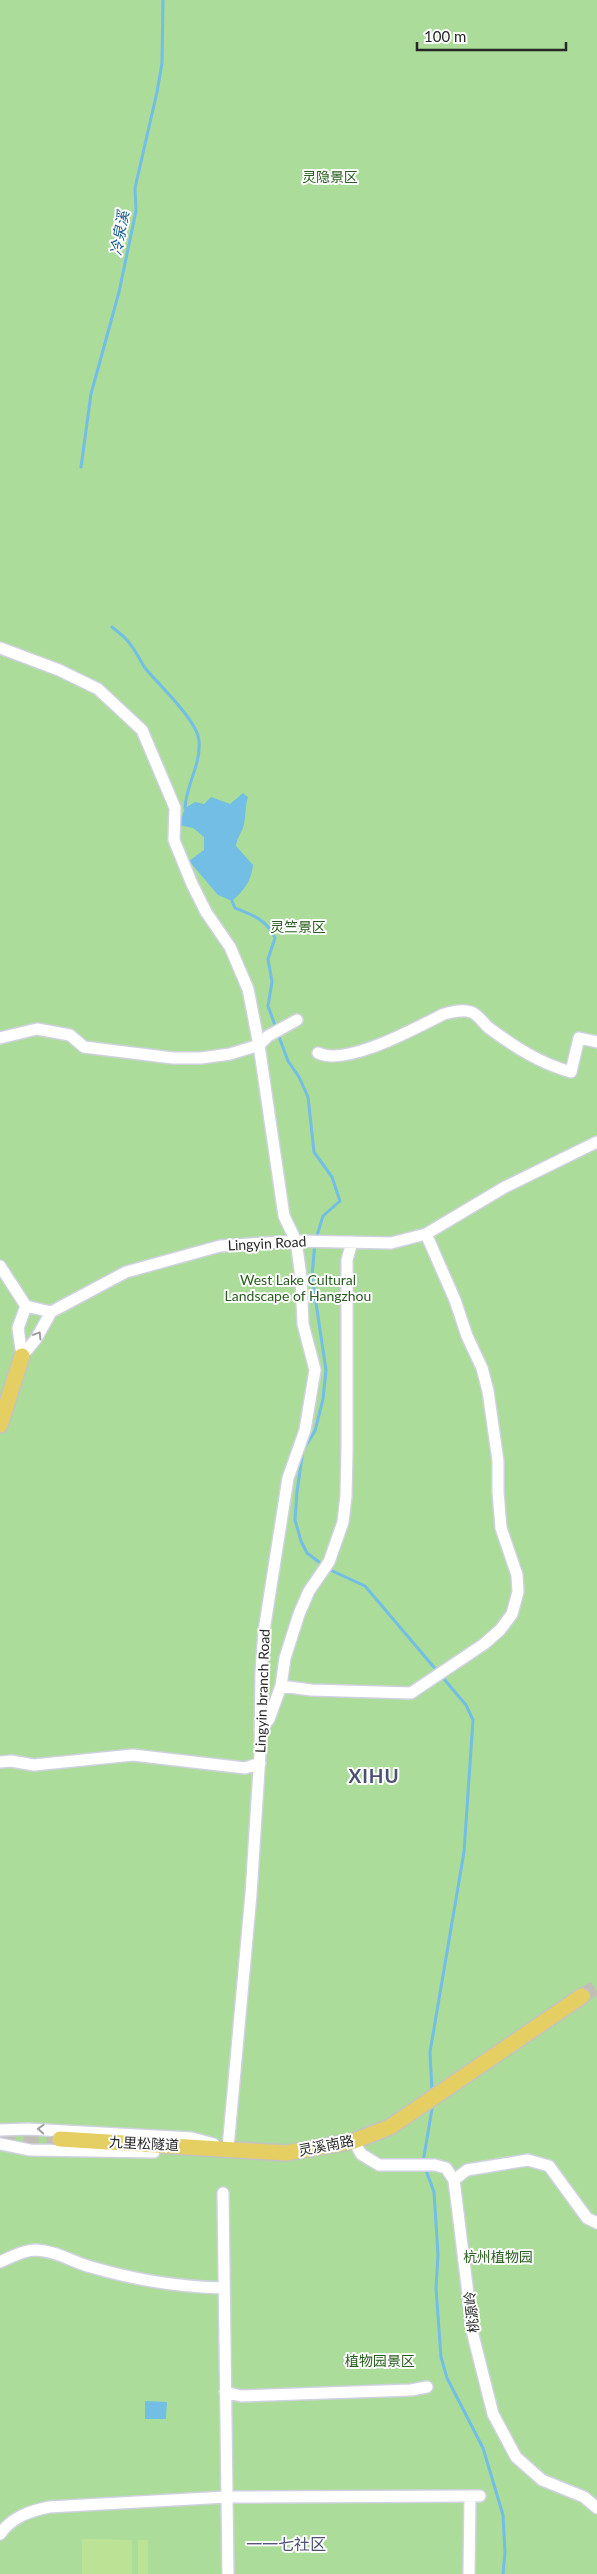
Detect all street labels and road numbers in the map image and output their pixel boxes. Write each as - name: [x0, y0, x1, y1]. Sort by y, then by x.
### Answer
- street label: Lingyin Road: [227, 1232, 307, 1254]
- street label: Lingyin branch Road: [251, 1629, 273, 1753]
- street label: 灵溪南路: [297, 2131, 355, 2159]
- street label: 九里松隧道: [109, 2133, 179, 2153]
- street label: 桃源岭: [460, 2290, 482, 2334]

